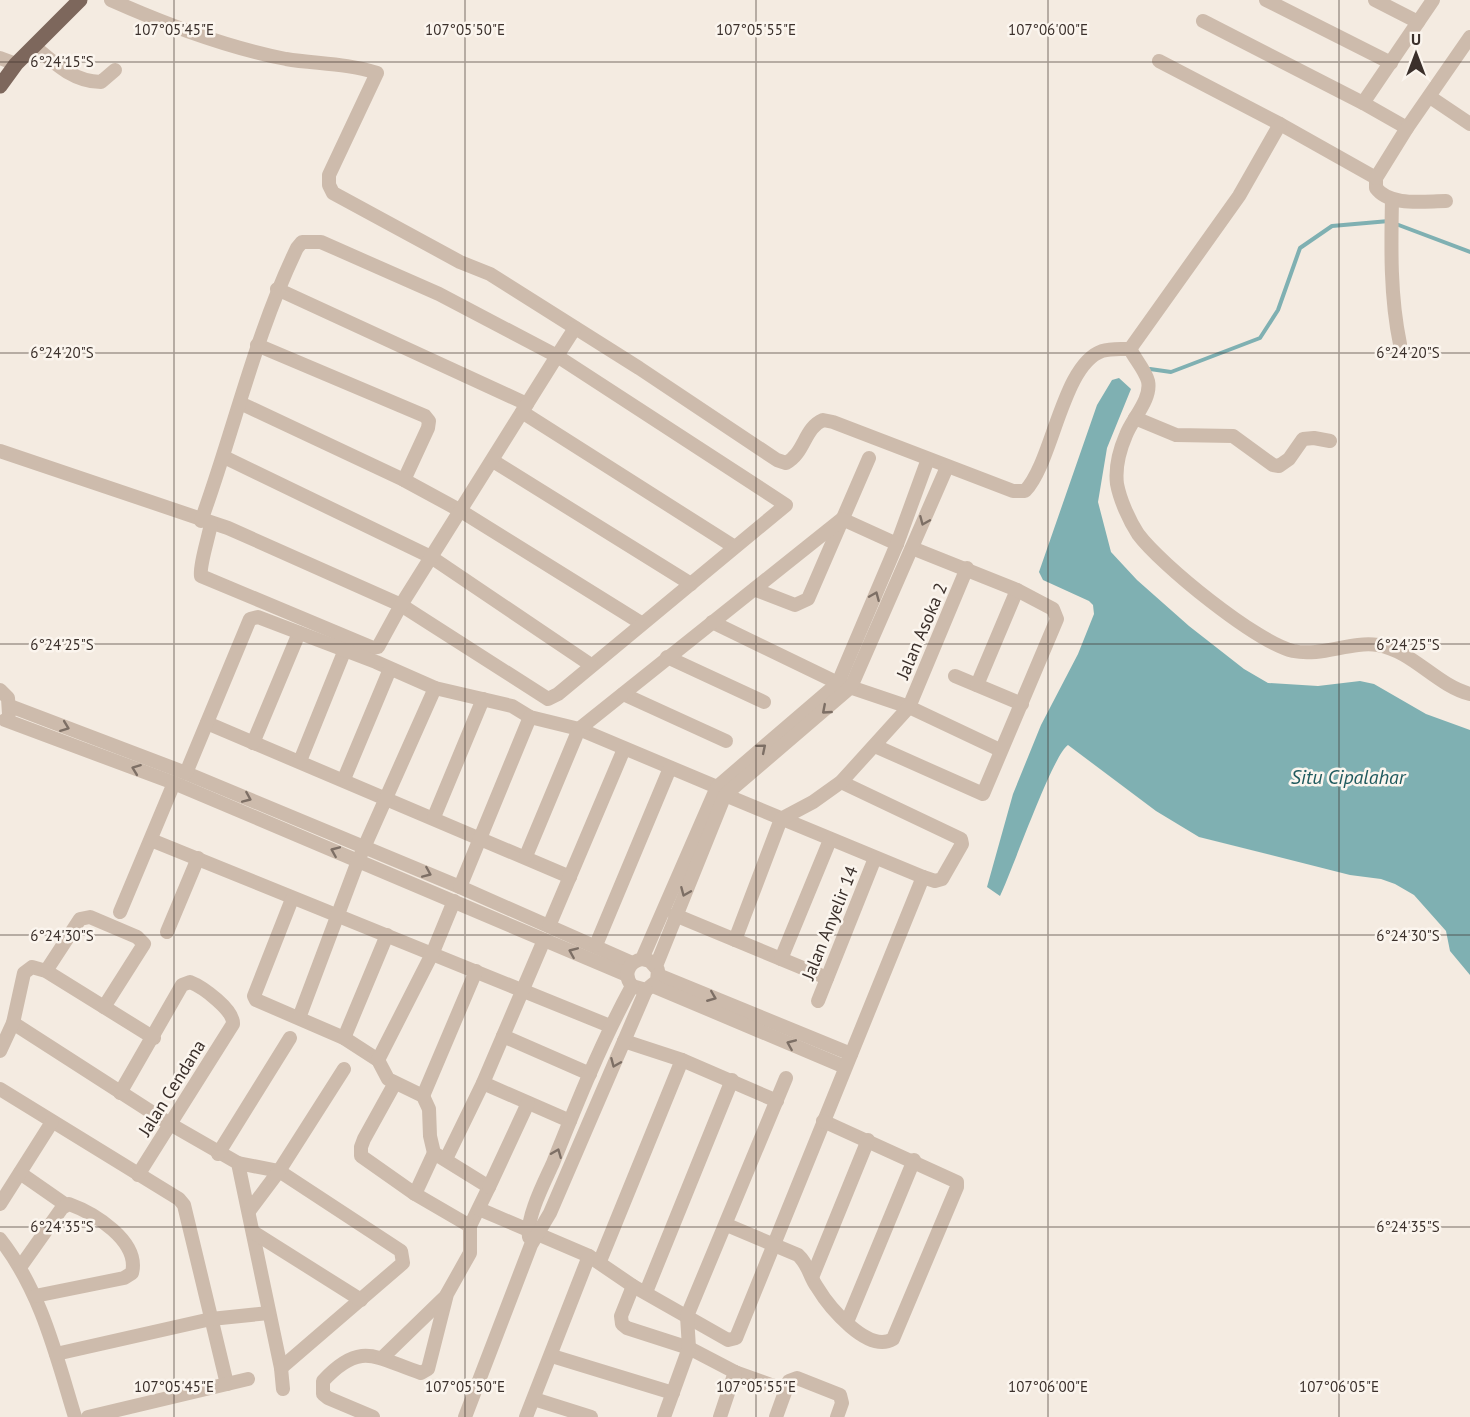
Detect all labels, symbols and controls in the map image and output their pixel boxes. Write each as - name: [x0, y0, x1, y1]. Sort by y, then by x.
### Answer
- text: 107°05'45"E: [134, 20, 214, 39]
- text: 107°05'50"E: [425, 20, 505, 39]
- text: 107°05'55"E: [716, 20, 796, 39]
- text: 107°06'00"E: [1008, 20, 1088, 39]
- north arrow: [1386, 24, 1446, 84]
- text: U: [1411, 29, 1421, 49]
- text: 6°24'15"S: [30, 52, 94, 71]
- text: 6°24'20"S: [30, 343, 94, 362]
- text: 6°24'20"S: [1376, 343, 1440, 362]
- one-way arrow: [919, 514, 931, 525]
- street label: Jalan Asoka 2: [891, 579, 952, 683]
- one-way arrow: [868, 591, 880, 602]
- text: 6°24'25"S: [30, 635, 94, 654]
- text: 6°24'25"S: [1376, 635, 1440, 654]
- one-way arrow: [822, 703, 833, 714]
- one-way arrow: [59, 720, 70, 732]
- one-way arrow: [756, 744, 766, 755]
- one-way arrow: [131, 764, 142, 776]
- water label: Situ Cipalahar: [1291, 764, 1407, 790]
- one-way arrow: [240, 791, 251, 803]
- one-way arrow: [331, 847, 342, 859]
- street label: Jalan Anyelir 14: [796, 862, 863, 984]
- one-way arrow: [420, 866, 431, 878]
- one-way arrow: [680, 886, 692, 897]
- text: 6°24'30"S: [30, 926, 94, 945]
- text: 6°24'30"S: [1376, 926, 1440, 945]
- one-way arrow: [568, 947, 579, 959]
- one-way arrow: [706, 990, 717, 1002]
- street label: Jalan Cendana: [132, 1035, 210, 1141]
- one-way arrow: [787, 1039, 798, 1051]
- one-way arrow: [610, 1057, 622, 1068]
- one-way arrow: [550, 1149, 562, 1160]
- text: 6°24'35"S: [30, 1217, 94, 1236]
- text: 6°24'35"S: [1376, 1217, 1440, 1236]
- text: 107°05'45"E: [134, 1377, 214, 1396]
- text: 107°05'50"E: [425, 1377, 505, 1396]
- text: 107°05'55"E: [716, 1377, 796, 1396]
- text: 107°06'00"E: [1008, 1377, 1088, 1396]
- text: 107°06'05"E: [1299, 1377, 1379, 1396]

